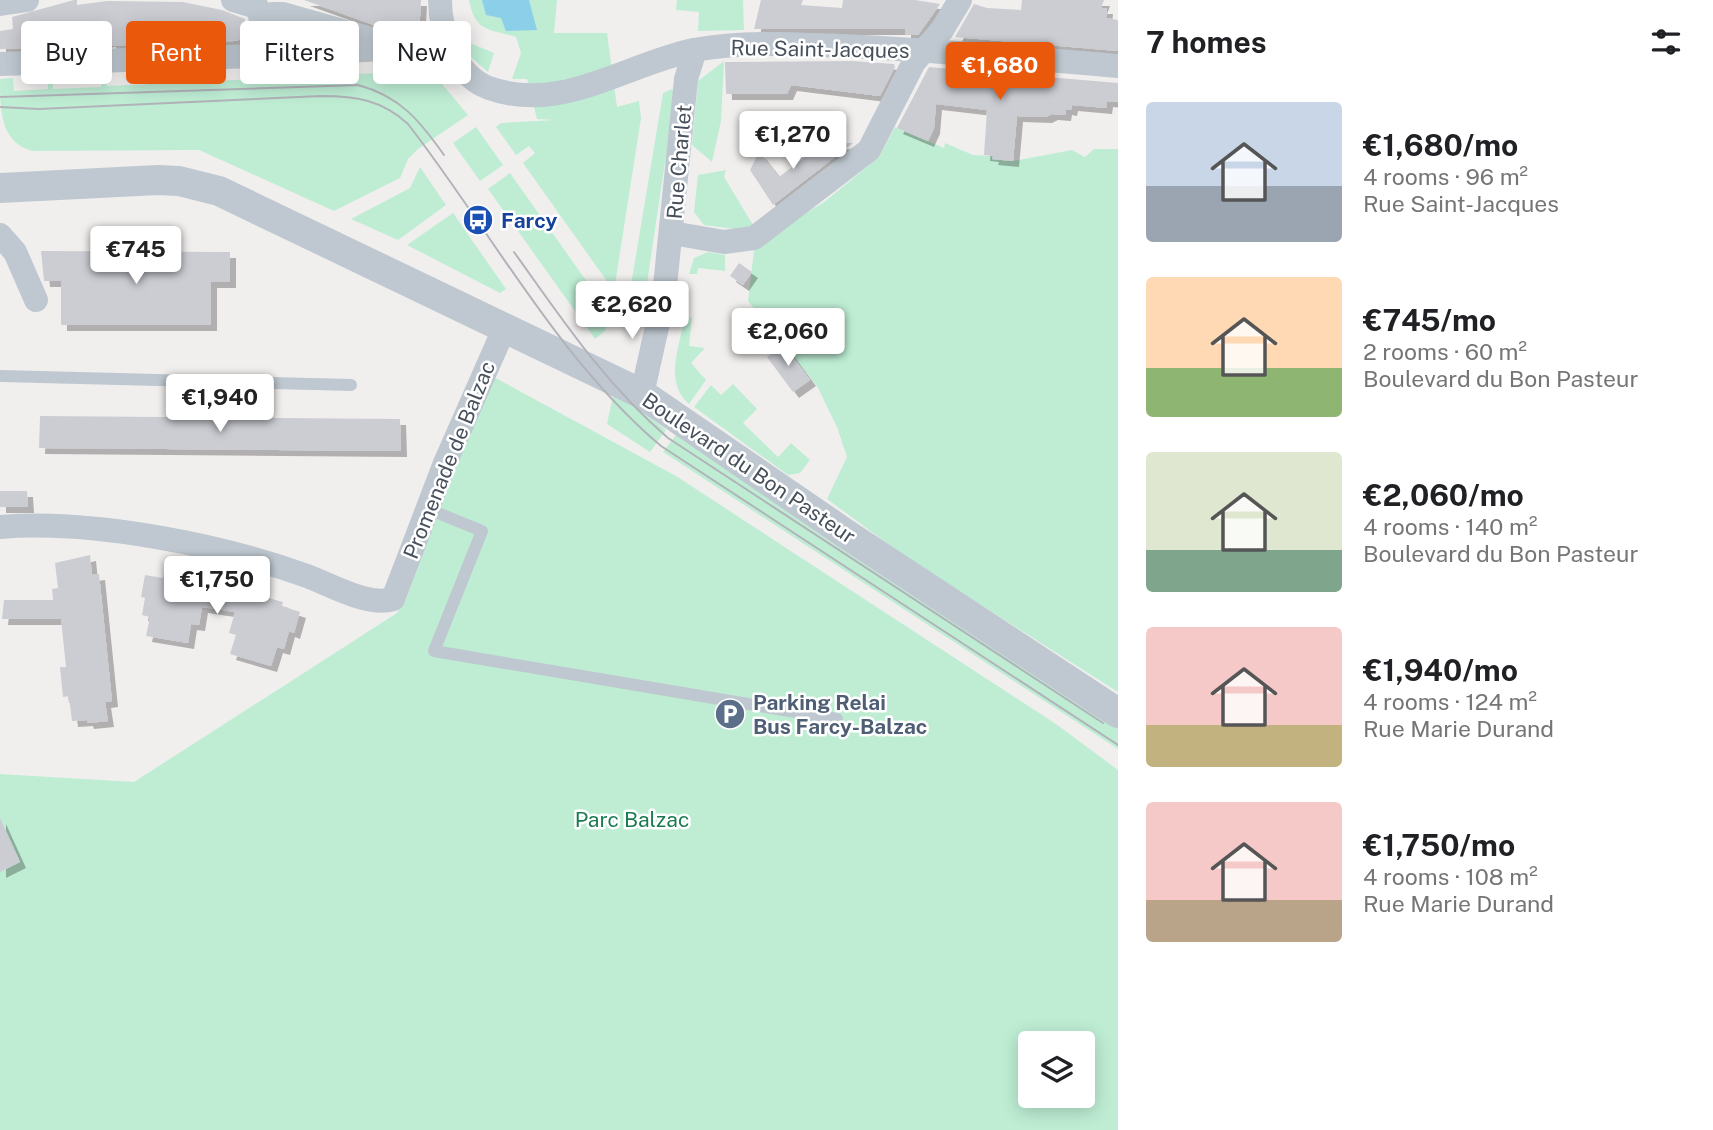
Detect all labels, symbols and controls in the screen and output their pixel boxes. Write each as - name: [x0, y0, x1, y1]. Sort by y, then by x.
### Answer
- chip: Buy: [21, 21, 112, 84]
- chip: Rent: [126, 21, 226, 84]
- chip: Filters: [240, 21, 359, 84]
- chip: New: [373, 21, 471, 84]
- icon: filters: [1647, 23, 1685, 61]
- text: 7 homes: [1146, 24, 1267, 60]
- street label: Rue Saint-Jacques: [730, 35, 910, 63]
- pin: €1,680: [943, 42, 1057, 102]
- text: €1,680: [962, 51, 1038, 78]
- street label: Rue Charlet: [662, 104, 696, 220]
- pin: €1,270: [736, 111, 850, 171]
- text: €1,270: [755, 120, 831, 147]
- text: €1,680/mo: [1363, 127, 1518, 163]
- icon: home: [1202, 130, 1286, 214]
- text: 4 rooms · 96 m²: [1363, 163, 1528, 190]
- text: Rue Saint-Jacques: [1363, 190, 1559, 217]
- bus stop icon: Farcy: [461, 203, 495, 237]
- place label: Farcy: [501, 208, 557, 233]
- pin: €745: [95, 226, 177, 286]
- text: €745: [106, 235, 166, 262]
- pin: €2,620: [575, 282, 689, 341]
- text: €2,620: [592, 290, 672, 317]
- text: €745/mo: [1363, 302, 1496, 338]
- icon: home: [1202, 305, 1286, 389]
- pin: €2,060: [731, 308, 845, 368]
- text: €2,060: [748, 317, 828, 344]
- text: 2 rooms · 60 m²: [1363, 338, 1527, 365]
- street label: Promenade de Balzac: [398, 358, 500, 562]
- text: Boulevard du Bon Pasteur: [1363, 365, 1639, 392]
- pin: €1,940: [163, 374, 277, 434]
- text: €1,940: [182, 383, 258, 410]
- street label: Boulevard du Bon Pasteur: [638, 387, 860, 549]
- text: €2,060/mo: [1363, 477, 1524, 513]
- icon: home: [1202, 480, 1286, 564]
- text: 4 rooms · 140 m²: [1363, 513, 1537, 540]
- text: Boulevard du Bon Pasteur: [1363, 540, 1639, 567]
- pin: €1,750: [160, 556, 274, 616]
- text: €1,750: [180, 565, 254, 592]
- text: €1,940/mo: [1363, 652, 1518, 688]
- icon: home: [1202, 655, 1286, 739]
- text: 4 rooms · 124 m²: [1363, 688, 1537, 715]
- place label: Parking Relai Bus Farcy-Balzac: [753, 690, 927, 739]
- parking icon: Parking Relai Bus Farcy-Balzac: [713, 697, 747, 731]
- text: Rue Marie Durand: [1363, 715, 1554, 742]
- park label: Parc Balzac: [575, 807, 689, 832]
- text: €1,750/mo: [1363, 827, 1515, 863]
- icon: home: [1202, 830, 1286, 914]
- text: 4 rooms · 108 m²: [1363, 863, 1538, 890]
- text: Rue Marie Durand: [1363, 890, 1554, 917]
- map controls: [1018, 1031, 1095, 1108]
- button: layers: [1018, 1031, 1095, 1108]

